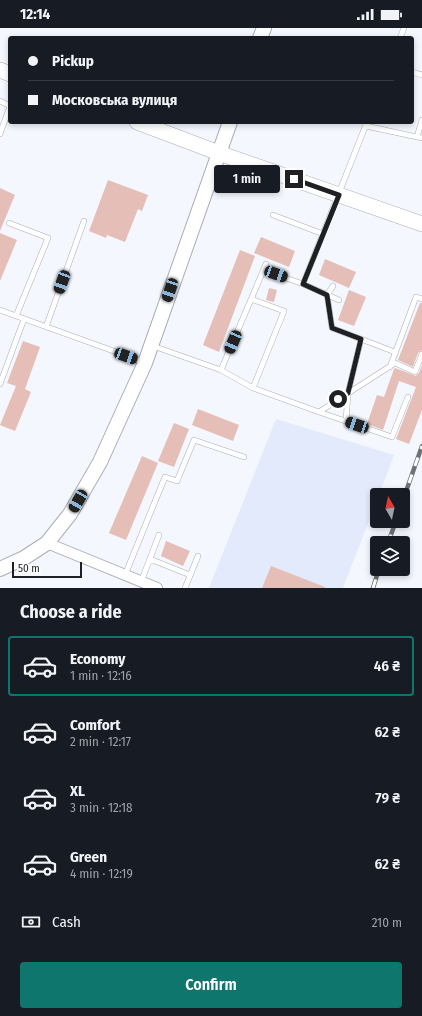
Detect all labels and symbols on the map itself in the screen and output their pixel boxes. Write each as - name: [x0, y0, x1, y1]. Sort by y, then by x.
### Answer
- callout: 1 min: [214, 165, 280, 193]
- route end: [285, 170, 303, 188]
- car: [263, 264, 289, 284]
- car: [52, 269, 72, 295]
- car: [160, 277, 180, 303]
- car: [223, 329, 243, 355]
- car: [113, 346, 139, 366]
- route start: [329, 390, 347, 408]
- car: [344, 415, 370, 435]
- car: [67, 488, 89, 514]
- north arrow: [370, 488, 410, 528]
- scale bar: [12, 560, 82, 579]

